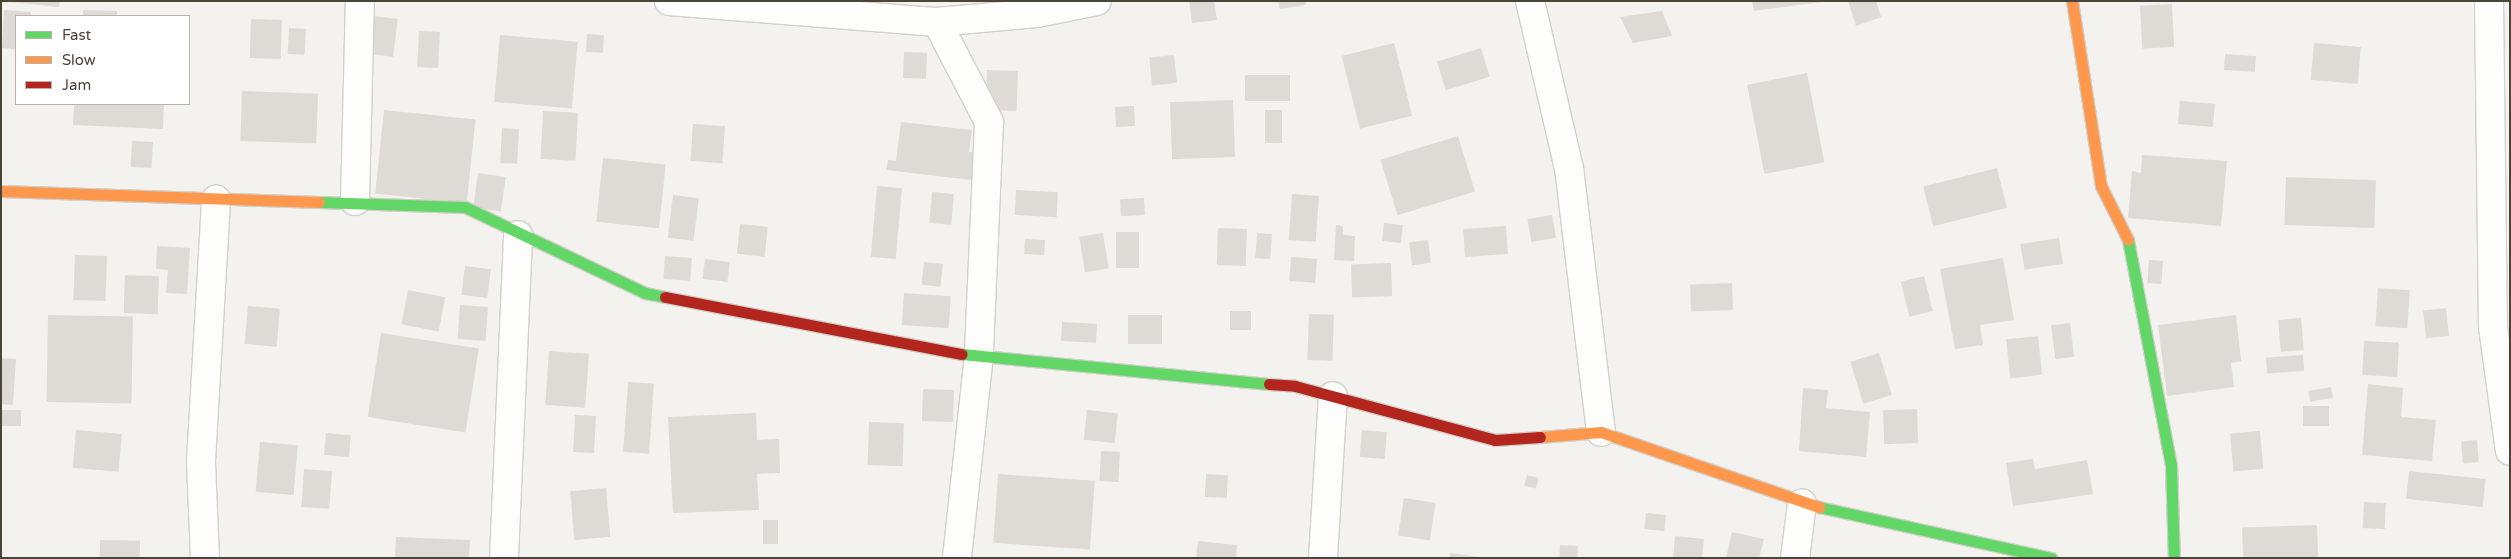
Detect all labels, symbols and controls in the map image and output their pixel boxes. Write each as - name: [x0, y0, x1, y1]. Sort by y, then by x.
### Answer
- legend: [15, 15, 190, 105]
- text: Fast: [62, 26, 91, 44]
- text: Slow: [62, 51, 96, 69]
- text: Jam: [62, 76, 91, 94]

